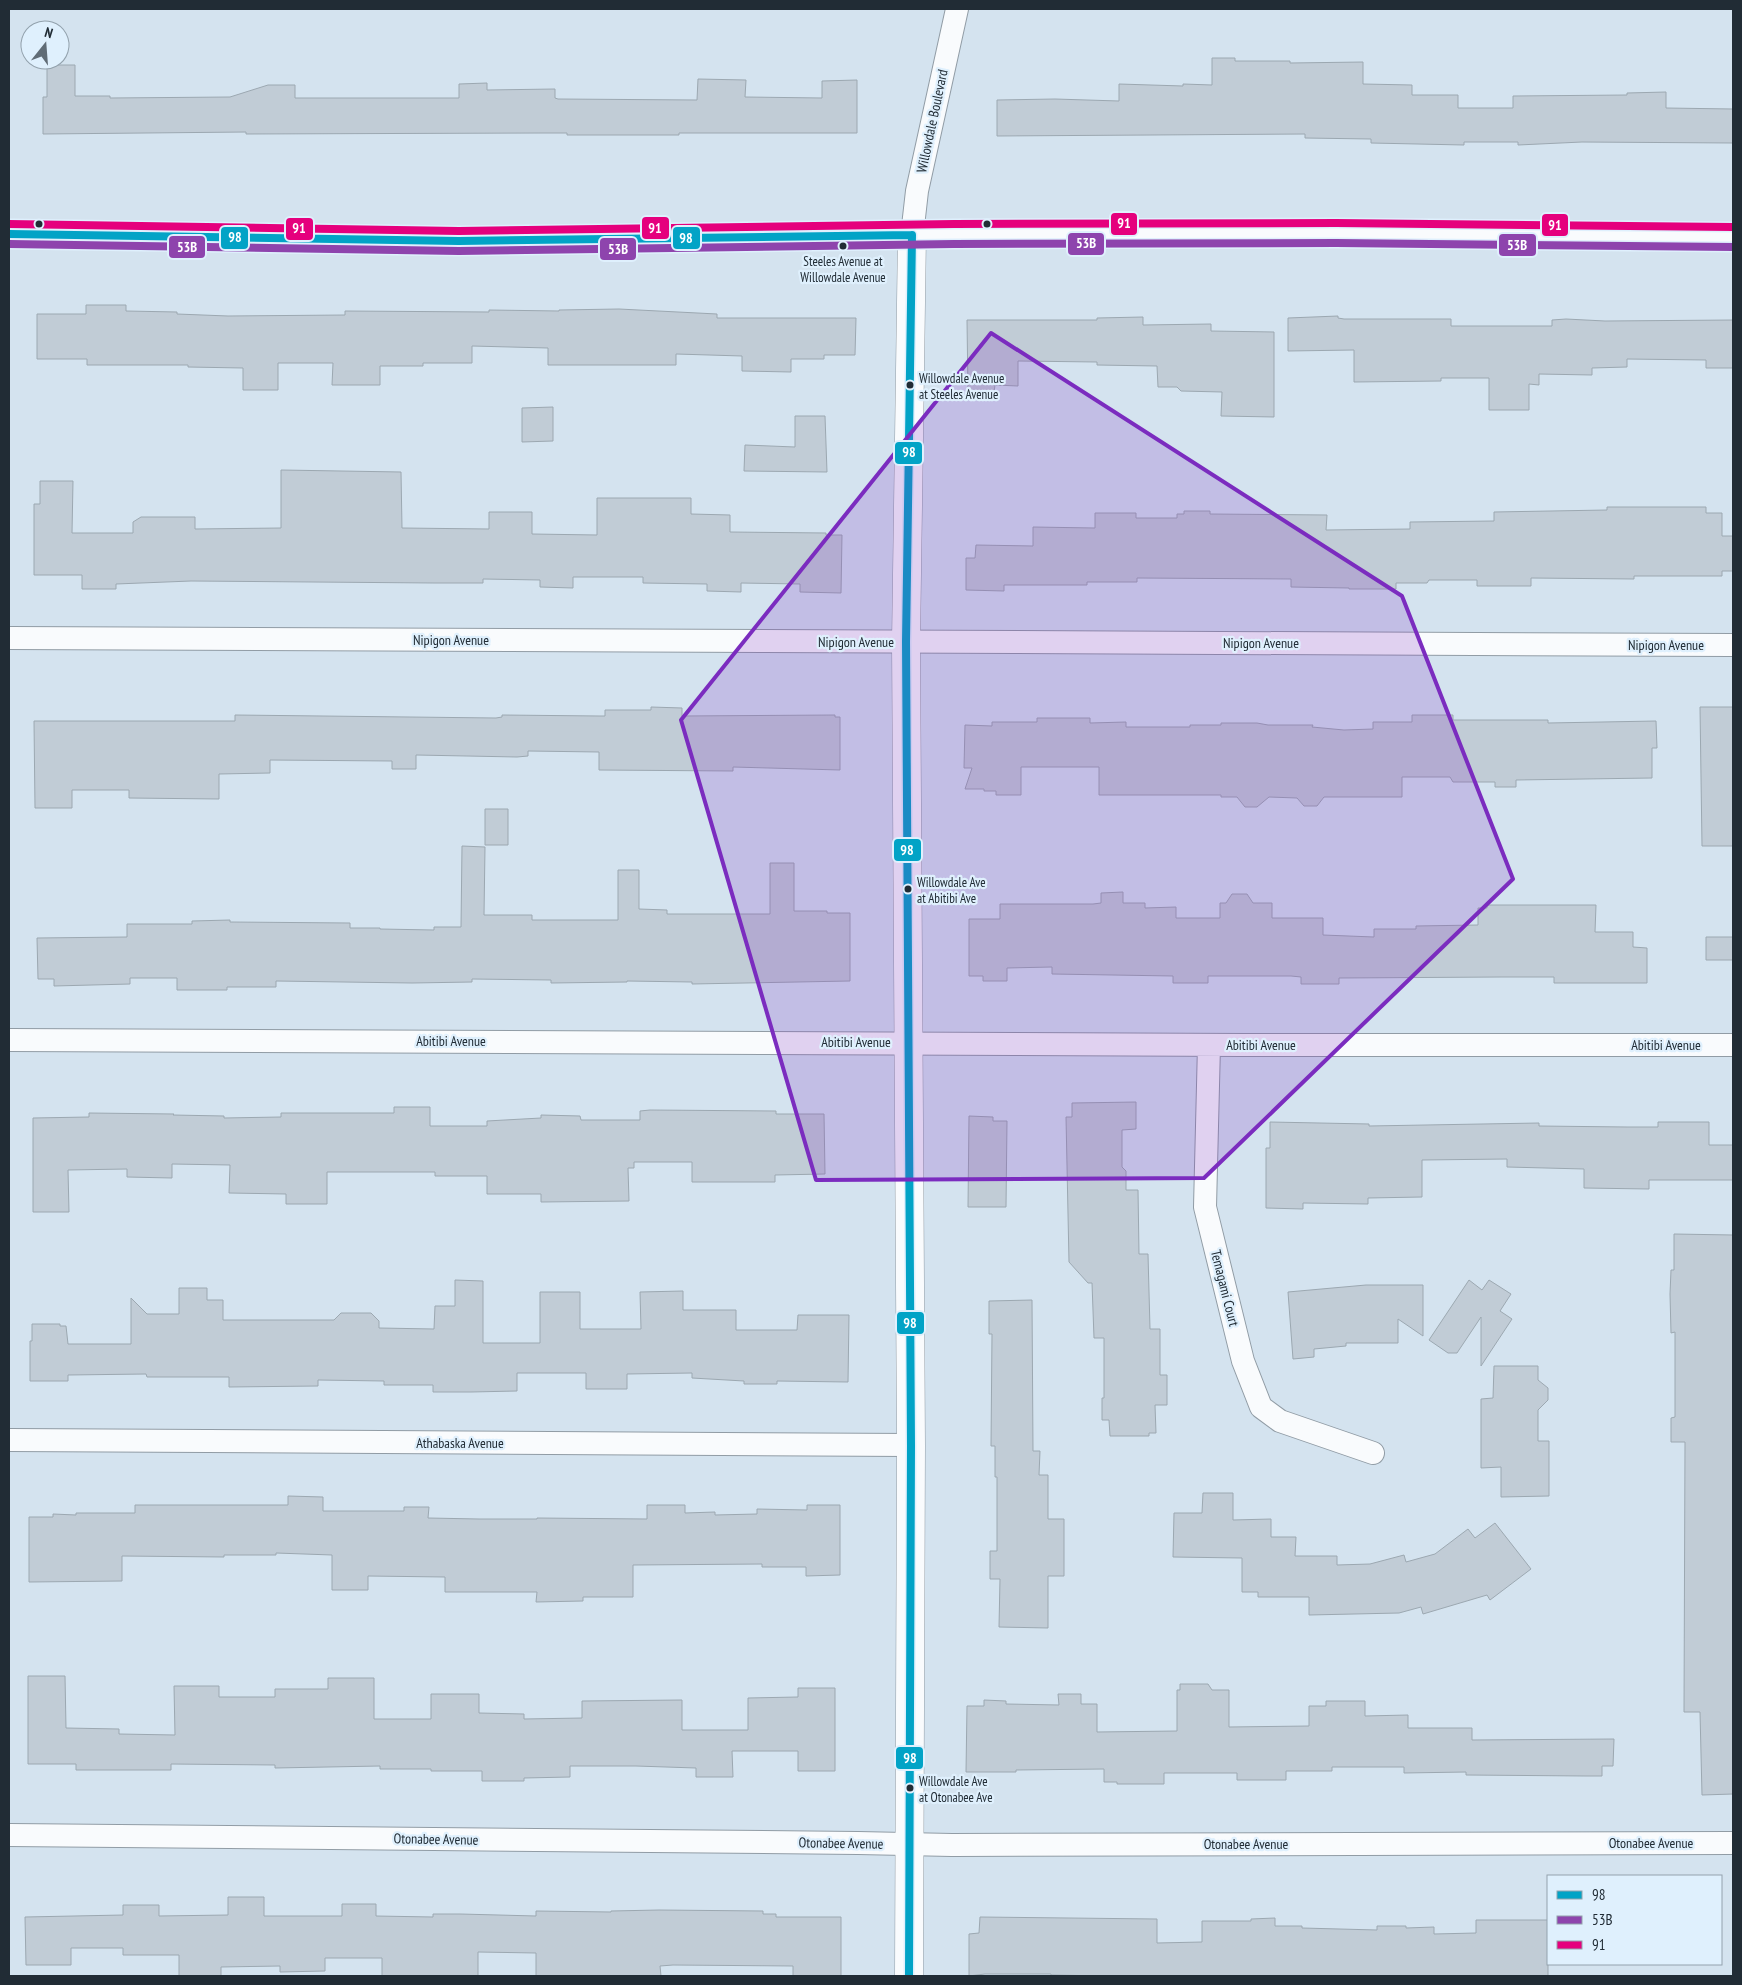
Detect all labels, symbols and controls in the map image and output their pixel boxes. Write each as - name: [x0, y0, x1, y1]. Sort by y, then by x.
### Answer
- north arrow: [20, 20, 70, 70]
- text: N: [43, 23, 55, 42]
- street label: Willowdale Boulevard: [912, 68, 952, 174]
- line badge: 91: [1110, 212, 1138, 236]
- line badge: 91: [1541, 213, 1569, 237]
- text: 91: [1117, 214, 1131, 232]
- line badge: 91: [641, 216, 670, 240]
- text: 91: [1548, 216, 1562, 234]
- line badge: 91: [285, 217, 314, 241]
- unlabelled marker: [34, 219, 44, 229]
- text: 91: [292, 219, 306, 237]
- text: 91: [648, 219, 662, 237]
- unlabelled marker: [982, 219, 992, 229]
- line badge: 98: [220, 226, 249, 250]
- line badge: 98: [672, 226, 701, 250]
- text: 98: [228, 228, 242, 246]
- text: 98: [679, 229, 693, 247]
- line badge: 53B: [1067, 232, 1105, 256]
- line badge: 53B: [1498, 233, 1537, 257]
- text: 53B: [1076, 234, 1096, 252]
- line badge: 53B: [168, 235, 206, 259]
- text: 53B: [1507, 236, 1527, 254]
- line badge: 53B: [599, 237, 637, 261]
- text: 53B: [177, 238, 197, 256]
- text: 53B: [608, 240, 628, 258]
- marker: Steeles Avenue at Willowdale Avenue: [838, 241, 848, 251]
- place label: Steeles Avenue at Willowdale Avenue: [800, 253, 886, 286]
- place label: Willowdale Avenue at Steeles Avenue: [919, 370, 1004, 403]
- marker: Willowdale Avenue at Steeles Avenue: [905, 380, 915, 390]
- line badge: 98: [894, 441, 923, 465]
- text: 98: [902, 443, 916, 461]
- street label: Nipigon Avenue: [413, 631, 489, 649]
- street label: Nipigon Avenue: [818, 633, 894, 651]
- street label: Nipigon Avenue: [1223, 634, 1299, 652]
- street label: Nipigon Avenue: [1628, 636, 1704, 654]
- line badge: 98: [893, 838, 922, 862]
- text: 98: [900, 841, 914, 859]
- place label: Willowdale Ave at Abitibi Ave: [917, 874, 986, 907]
- marker: Willowdale Ave at Abitibi Ave: [903, 884, 913, 894]
- street label: Abitibi Avenue: [416, 1032, 486, 1050]
- street label: Abitibi Avenue: [821, 1033, 891, 1051]
- street label: Abitibi Avenue: [1226, 1036, 1296, 1054]
- street label: Abitibi Avenue: [1631, 1036, 1701, 1054]
- street label: Temagami Court: [1207, 1248, 1243, 1328]
- line badge: 98: [896, 1311, 925, 1335]
- text: 98: [903, 1314, 917, 1332]
- street label: Athabaska Avenue: [416, 1434, 504, 1452]
- line badge: 98: [895, 1746, 924, 1770]
- text: 98: [903, 1749, 917, 1767]
- place label: Willowdale Ave at Otonabee Ave: [919, 1773, 993, 1806]
- marker: Willowdale Ave at Otonabee Ave: [905, 1783, 915, 1793]
- street label: Otonabee Avenue: [393, 1829, 479, 1849]
- street label: Otonabee Avenue: [798, 1833, 884, 1853]
- street label: Otonabee Avenue: [1609, 1834, 1694, 1852]
- street label: Otonabee Avenue: [1204, 1835, 1289, 1853]
- legend: [1547, 1875, 1722, 1965]
- text: 98: [1592, 1885, 1606, 1904]
- text: 53B: [1592, 1910, 1613, 1929]
- text: 91: [1592, 1935, 1606, 1954]

